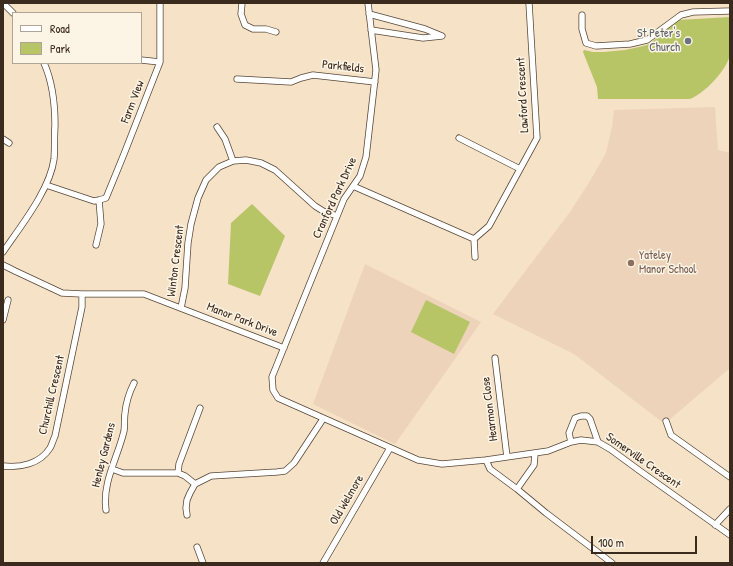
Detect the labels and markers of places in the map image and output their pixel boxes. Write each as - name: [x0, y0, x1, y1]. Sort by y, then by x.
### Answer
- place label: St Peter's Church: [637, 27, 680, 55]
- marker: St Peter's Church: [683, 36, 693, 46]
- place label: Yateley Manor School: [639, 249, 697, 277]
- marker: Yateley Manor School: [626, 258, 636, 268]

